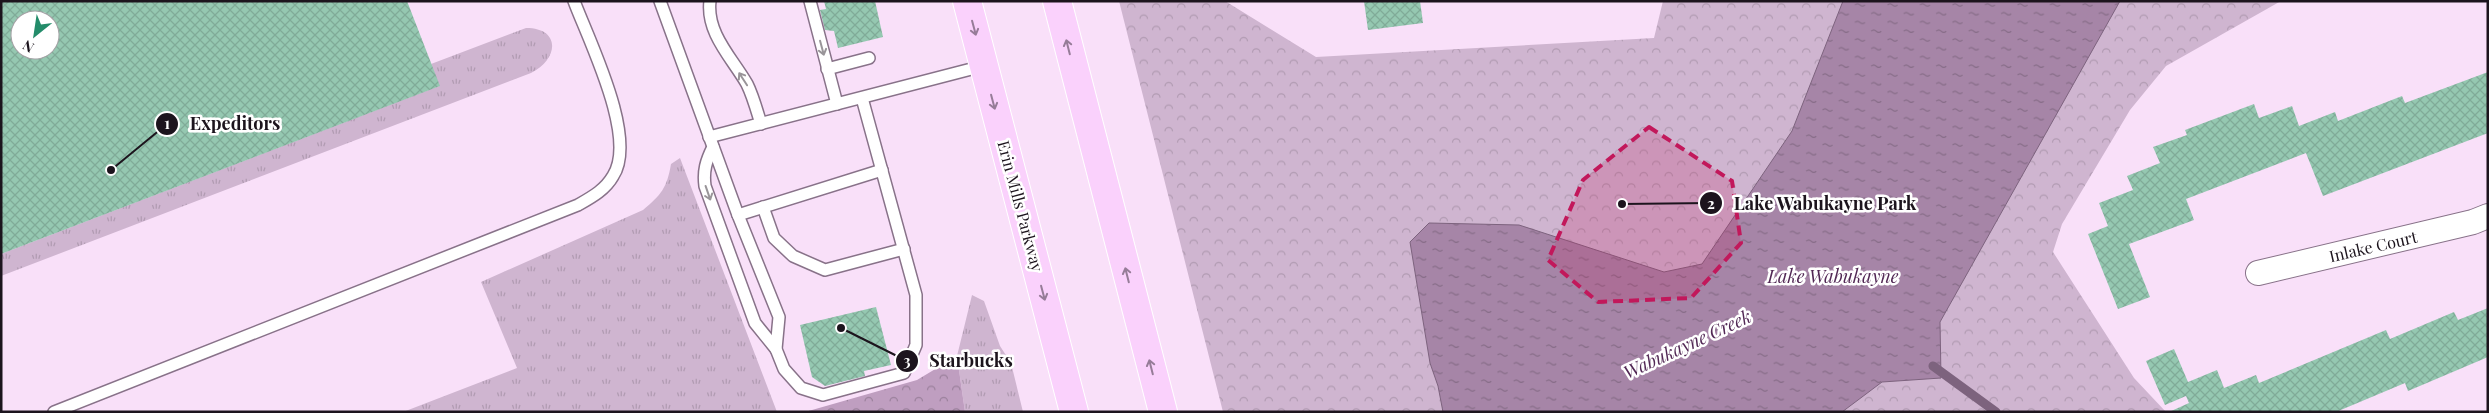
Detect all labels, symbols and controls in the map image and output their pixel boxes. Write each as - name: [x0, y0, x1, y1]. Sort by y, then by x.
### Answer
- north arrow: [10, 10, 60, 60]
- one-way arrow: [970, 19, 979, 35]
- text: N: [19, 36, 37, 57]
- one-way arrow: [818, 40, 827, 56]
- one-way arrow: [1063, 40, 1073, 56]
- one-way arrow: [738, 72, 748, 86]
- one-way arrow: [989, 93, 999, 109]
- callout: Expeditors: [155, 108, 290, 141]
- text: Expeditors: [190, 111, 280, 135]
- text: 1: [164, 113, 170, 133]
- street label: Erin Mills Parkway: [993, 138, 1049, 274]
- one-way arrow: [704, 185, 713, 201]
- callout: Lake Wabukayne Park: [1699, 187, 1927, 220]
- text: Lake Wabukayne Park: [1734, 191, 1917, 215]
- text: 2: [1707, 193, 1715, 213]
- street label: Inlake Court: [2327, 226, 2419, 266]
- water label: Lake Wabukayne: [1766, 264, 1899, 288]
- one-way arrow: [1122, 268, 1132, 284]
- one-way arrow: [1039, 284, 1048, 300]
- water label: Wabukayne Creek: [1619, 304, 1755, 384]
- callout: Starbucks: [894, 344, 1023, 377]
- text: Starbucks: [929, 348, 1013, 372]
- text: 3: [903, 350, 911, 370]
- one-way arrow: [1146, 360, 1155, 376]

